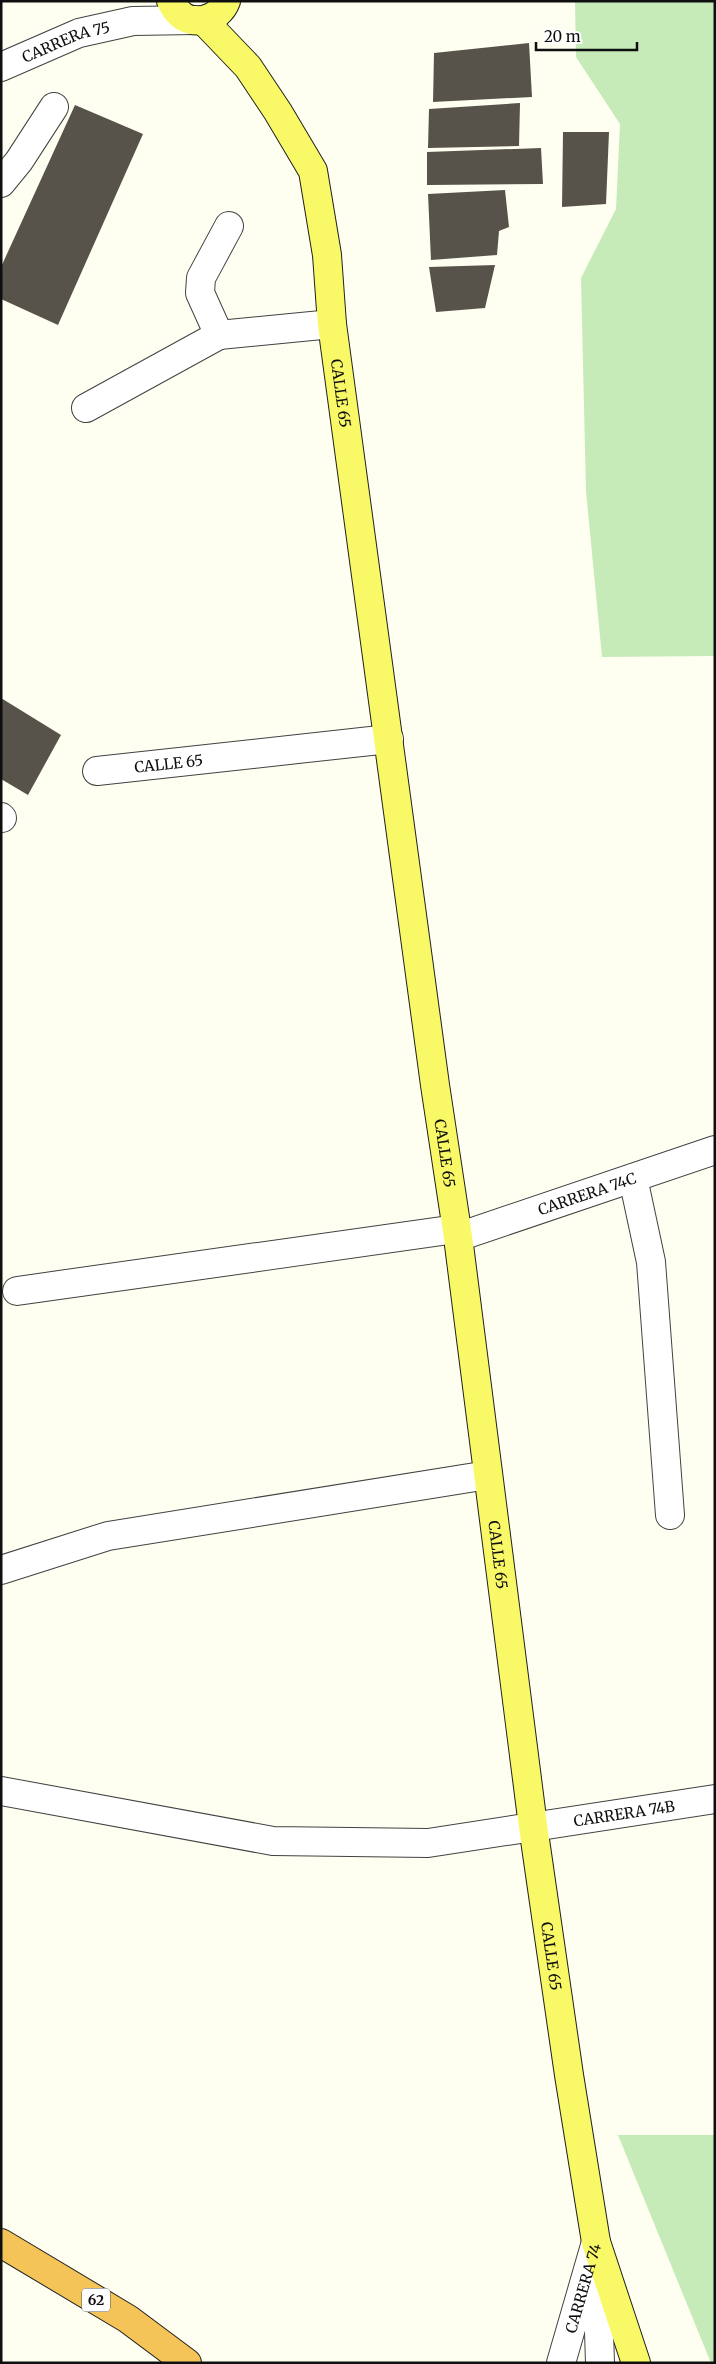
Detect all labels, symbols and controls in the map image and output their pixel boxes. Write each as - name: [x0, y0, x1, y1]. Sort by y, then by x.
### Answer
- street label: CARRERA 75: [19, 17, 112, 66]
- scale bar: [536, 20, 637, 52]
- text: 20 m: [544, 27, 581, 46]
- street label: CALLE 65: [327, 358, 355, 429]
- street label: CALLE 65: [133, 750, 204, 776]
- street label: CALLE 65: [431, 1118, 460, 1189]
- street label: CARRERA 74C: [535, 1168, 638, 1219]
- street label: CALLE 65: [485, 1519, 512, 1590]
- street label: CARRERA 74B: [572, 1796, 676, 1830]
- street label: CALLE 65: [537, 1921, 566, 1992]
- street label: CARRERA 74: [561, 2241, 605, 2335]
- road number: 62: [82, 2288, 110, 2312]

